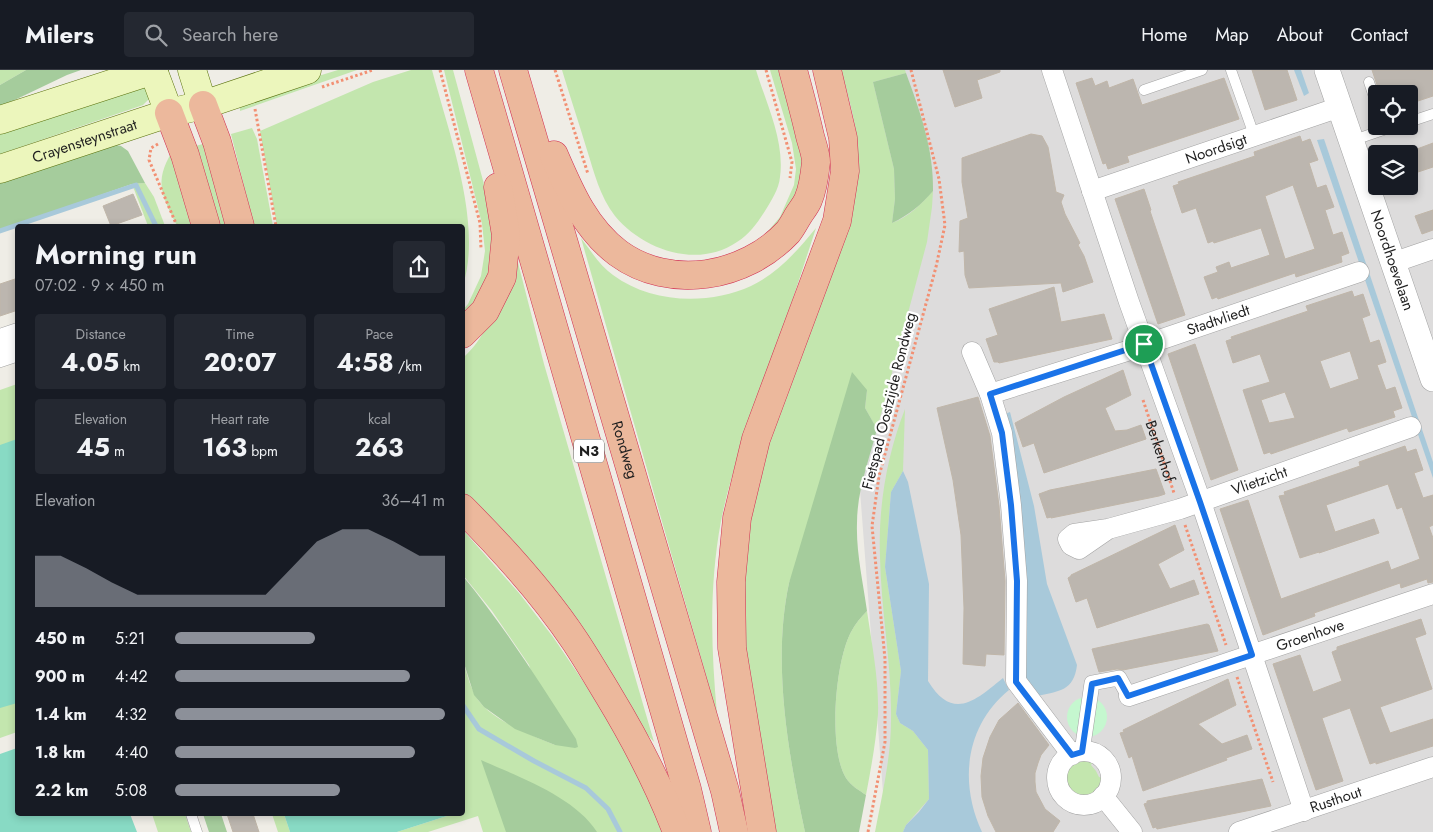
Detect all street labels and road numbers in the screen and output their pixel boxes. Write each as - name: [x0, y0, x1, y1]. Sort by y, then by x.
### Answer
- street label: Crayensteynstraat: [29, 113, 140, 169]
- street label: Noordsigt: [1182, 128, 1250, 170]
- street label: Noordhoevelaan: [1365, 207, 1420, 313]
- street label: Stadtvliedt: [1184, 299, 1253, 341]
- street label: Fietspad Oostzijde Rondweg: [856, 310, 922, 492]
- street label: Rondweg: [606, 418, 644, 481]
- street label: Berkenhof: [1140, 418, 1181, 486]
- road number: N3: [574, 440, 604, 462]
- street label: Vlietzicht: [1228, 461, 1291, 501]
- street label: Groenhove: [1273, 614, 1347, 657]
- street label: Rusthout: [1307, 781, 1365, 819]

